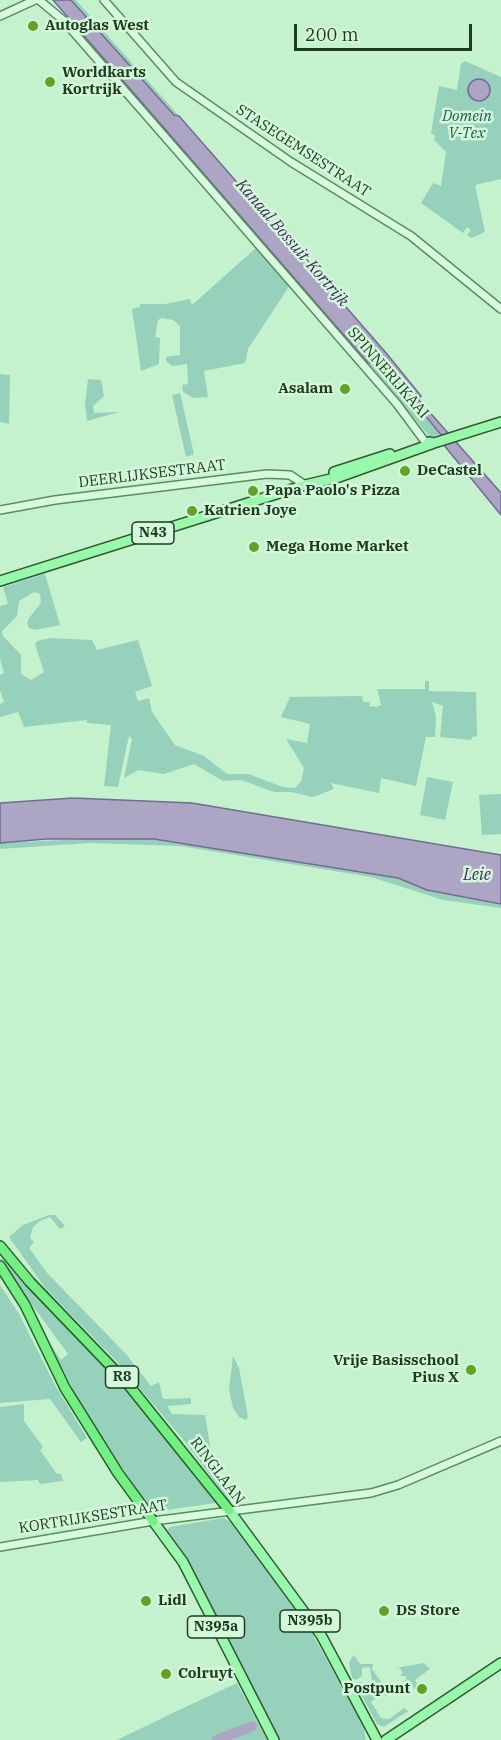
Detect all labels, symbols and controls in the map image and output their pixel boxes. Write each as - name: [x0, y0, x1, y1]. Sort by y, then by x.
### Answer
- scale bar: [297, 12, 476, 50]
- place label: Autoglas West: [45, 17, 149, 35]
- marker: Autoglas West: [26, 19, 40, 33]
- text: 200 m: [305, 23, 359, 46]
- place label: Worldkarts Kortrijk: [62, 64, 146, 99]
- marker: Worldkarts Kortrijk: [43, 75, 57, 89]
- street label: STASEGEMSESTRAAT: [232, 101, 374, 201]
- park label: Domein V-Tex: [442, 108, 492, 143]
- water label: Kanaal Bossuit-Kortrijk: [231, 175, 353, 311]
- street label: SPINNERIJKAAI: [343, 324, 433, 422]
- place label: Asalam: [278, 380, 333, 398]
- marker: Asalam: [338, 382, 352, 396]
- street label: DEERLIJKSESTRAAT: [77, 456, 227, 492]
- place label: DeCastel: [417, 462, 482, 480]
- marker: DeCastel: [398, 464, 412, 478]
- place label: Papa Paolo's Pizza: [265, 482, 400, 500]
- marker: Papa Paolo's Pizza: [246, 484, 260, 498]
- place label: Katrien Joye: [204, 502, 297, 520]
- marker: Katrien Joye: [185, 504, 199, 518]
- road number: N43: [132, 522, 174, 544]
- place label: Mega Home Market: [266, 538, 409, 556]
- marker: Mega Home Market: [247, 540, 261, 554]
- water label: Leie: [463, 865, 491, 885]
- place label: Vrije Basisschool Pius X: [333, 1352, 459, 1387]
- marker: Vrije Basisschool Pius X: [464, 1363, 478, 1377]
- road number: R8: [106, 1366, 138, 1388]
- street label: RINGLAAN: [186, 1434, 248, 1508]
- street label: KORTRIJKSESTRAAT: [18, 1496, 168, 1538]
- place label: Lidl: [158, 1592, 187, 1610]
- marker: Lidl: [139, 1594, 153, 1608]
- place label: DS Store: [396, 1602, 460, 1620]
- marker: DS Store: [377, 1604, 391, 1618]
- road number: N395b: [280, 1610, 340, 1632]
- road number: N395a: [188, 1616, 244, 1638]
- place label: Colruyt: [178, 1665, 233, 1683]
- marker: Colruyt: [159, 1667, 173, 1681]
- place label: Postpunt: [344, 1680, 410, 1698]
- marker: Postpunt: [415, 1682, 429, 1696]

